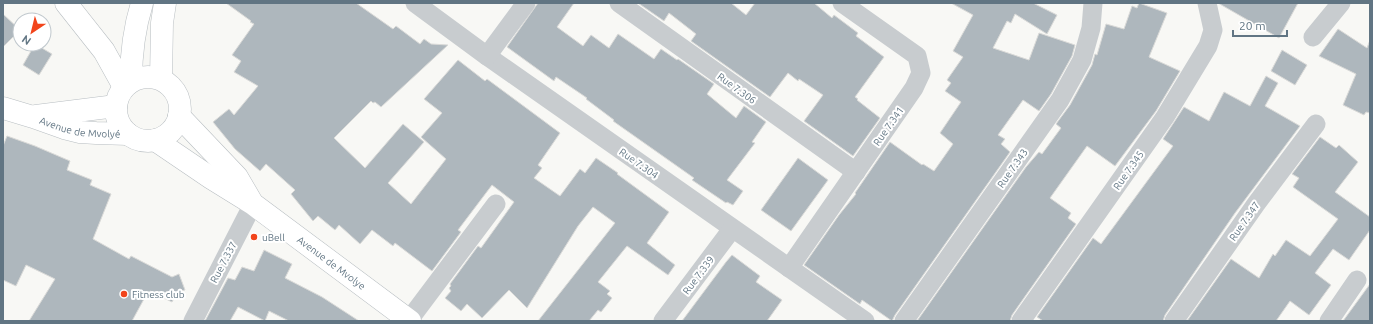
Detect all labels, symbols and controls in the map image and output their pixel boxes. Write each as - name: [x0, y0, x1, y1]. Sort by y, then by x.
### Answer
- north arrow: [12, 12, 52, 52]
- scale bar: [1233, 12, 1287, 38]
- text: 20 m: [1239, 19, 1266, 32]
- text: N: [19, 33, 33, 47]
- street label: Rue 7.306: [715, 71, 758, 106]
- street label: Rue 7.341: [871, 105, 906, 148]
- street label: Avenue de Mvolyé: [38, 115, 120, 140]
- street label: Rue 7.304: [617, 146, 660, 181]
- street label: Rue 7.343: [995, 147, 1030, 190]
- street label: Rue 7.345: [1111, 149, 1146, 192]
- street label: Rue 7.347: [1227, 200, 1262, 243]
- marker: uBell: [249, 232, 259, 242]
- place label: uBell: [262, 232, 285, 243]
- street label: Avenue de Mvolye: [295, 234, 367, 292]
- street label: Rue 7.337: [208, 240, 239, 285]
- street label: Rue 7.339: [681, 254, 716, 296]
- marker: Fitness club: [119, 289, 129, 299]
- place label: Fitness club: [132, 289, 185, 300]

